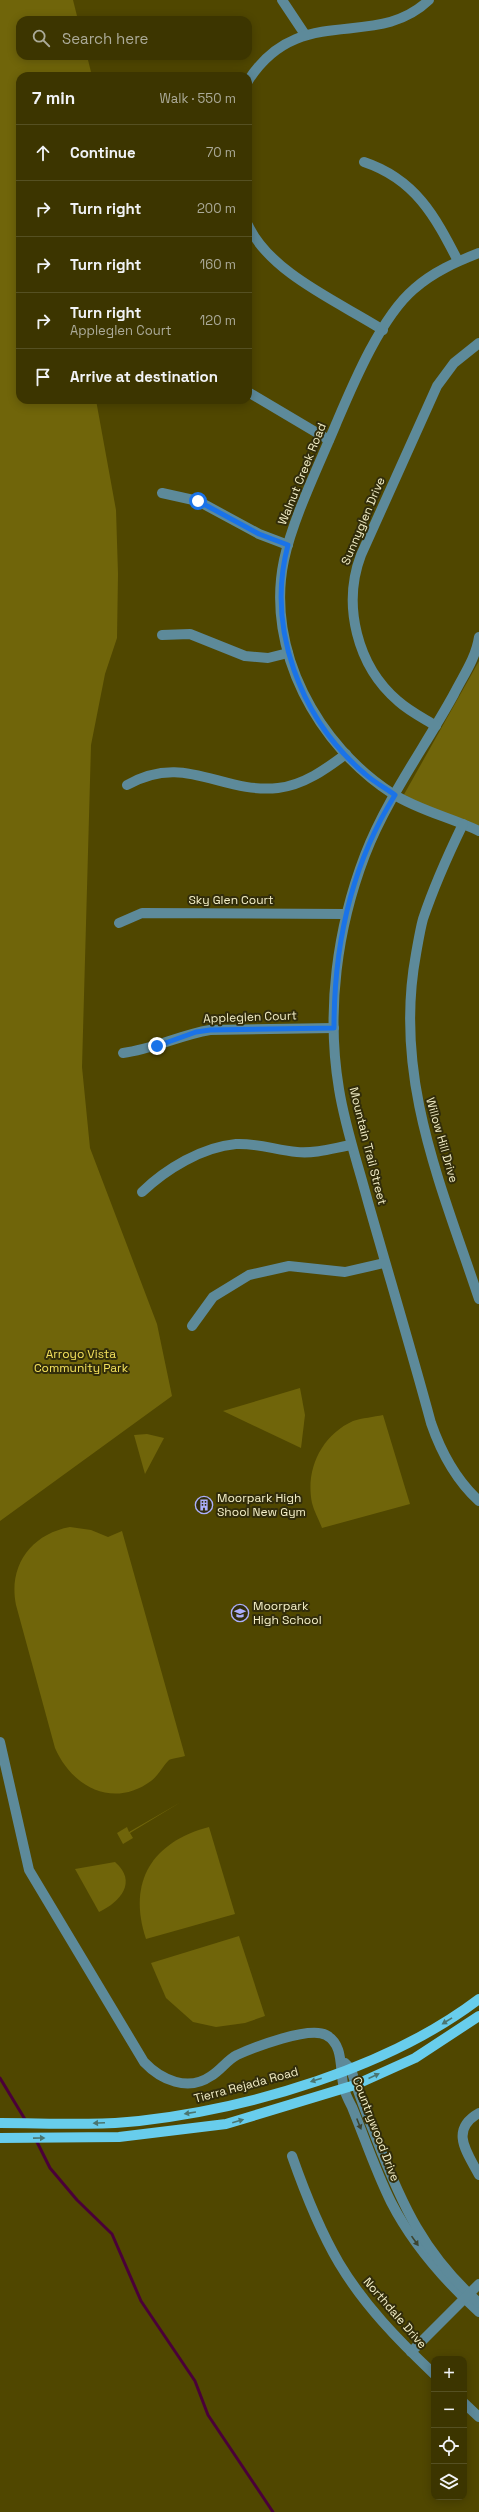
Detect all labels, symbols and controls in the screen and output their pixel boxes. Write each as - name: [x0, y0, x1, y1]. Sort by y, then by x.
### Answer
- search box: [16, 16, 252, 60]
- icon: search: [30, 27, 52, 49]
- text: Search here: [62, 29, 148, 48]
- text: 7 min: [32, 87, 75, 109]
- text: Walk · 550 m: [160, 90, 236, 107]
- icon: ahead: [32, 142, 54, 164]
- text: Continue: [70, 143, 136, 162]
- text: 70 m: [206, 144, 236, 161]
- icon: right: [32, 198, 54, 220]
- text: Turn right: [70, 199, 141, 218]
- text: 200 m: [197, 200, 236, 217]
- icon: right: [32, 254, 54, 276]
- text: Turn right: [70, 255, 141, 274]
- text: 160 m: [200, 256, 236, 273]
- text: Turn right: [70, 303, 141, 322]
- icon: right: [32, 310, 54, 332]
- text: 120 m: [200, 312, 236, 329]
- text: Appleglen Court: [70, 322, 172, 339]
- icon: arrive: [32, 366, 54, 388]
- text: Arrive at destination: [70, 367, 218, 386]
- street label: Walnut Creek Road: [274, 421, 330, 527]
- street label: Sunnyglen Drive: [337, 475, 389, 567]
- route start: [189, 492, 207, 510]
- street label: Sky Glen Court: [188, 892, 274, 908]
- street label: Appleglen Court: [203, 1007, 297, 1027]
- route end: [148, 1037, 166, 1055]
- street label: Mountain Trail Street: [346, 1085, 390, 1207]
- street label: Willow Hill Drive: [422, 1096, 462, 1184]
- park label: Arroyo Vista Community Park: [34, 1346, 129, 1376]
- place label: Moorpark High Shool New Gym: [217, 1490, 306, 1520]
- building icon: Moorpark High Shool New Gym: [194, 1495, 214, 1515]
- place label: Moorpark High School: [253, 1598, 322, 1628]
- school or university icon: Moorpark High School: [230, 1603, 250, 1623]
- one-way arrow: [441, 2017, 453, 2024]
- street label: Tierra Rejada Road: [192, 2063, 300, 2107]
- one-way arrow: [369, 2073, 380, 2079]
- street label: Countrywood Drive: [349, 2074, 403, 2184]
- one-way arrow: [310, 2077, 322, 2083]
- one-way arrow: [184, 2110, 197, 2116]
- one-way arrow: [232, 2118, 244, 2124]
- one-way arrow: [356, 2119, 362, 2131]
- one-way arrow: [92, 2120, 105, 2126]
- one-way arrow: [33, 2135, 46, 2141]
- one-way arrow: [411, 2236, 419, 2246]
- street label: Northdale Drive: [360, 2274, 430, 2352]
- map controls: [431, 2356, 467, 2500]
- button: +: [431, 2356, 467, 2392]
- button: −: [431, 2392, 467, 2428]
- button: locate: [431, 2428, 467, 2464]
- button: layers: [431, 2464, 467, 2500]

